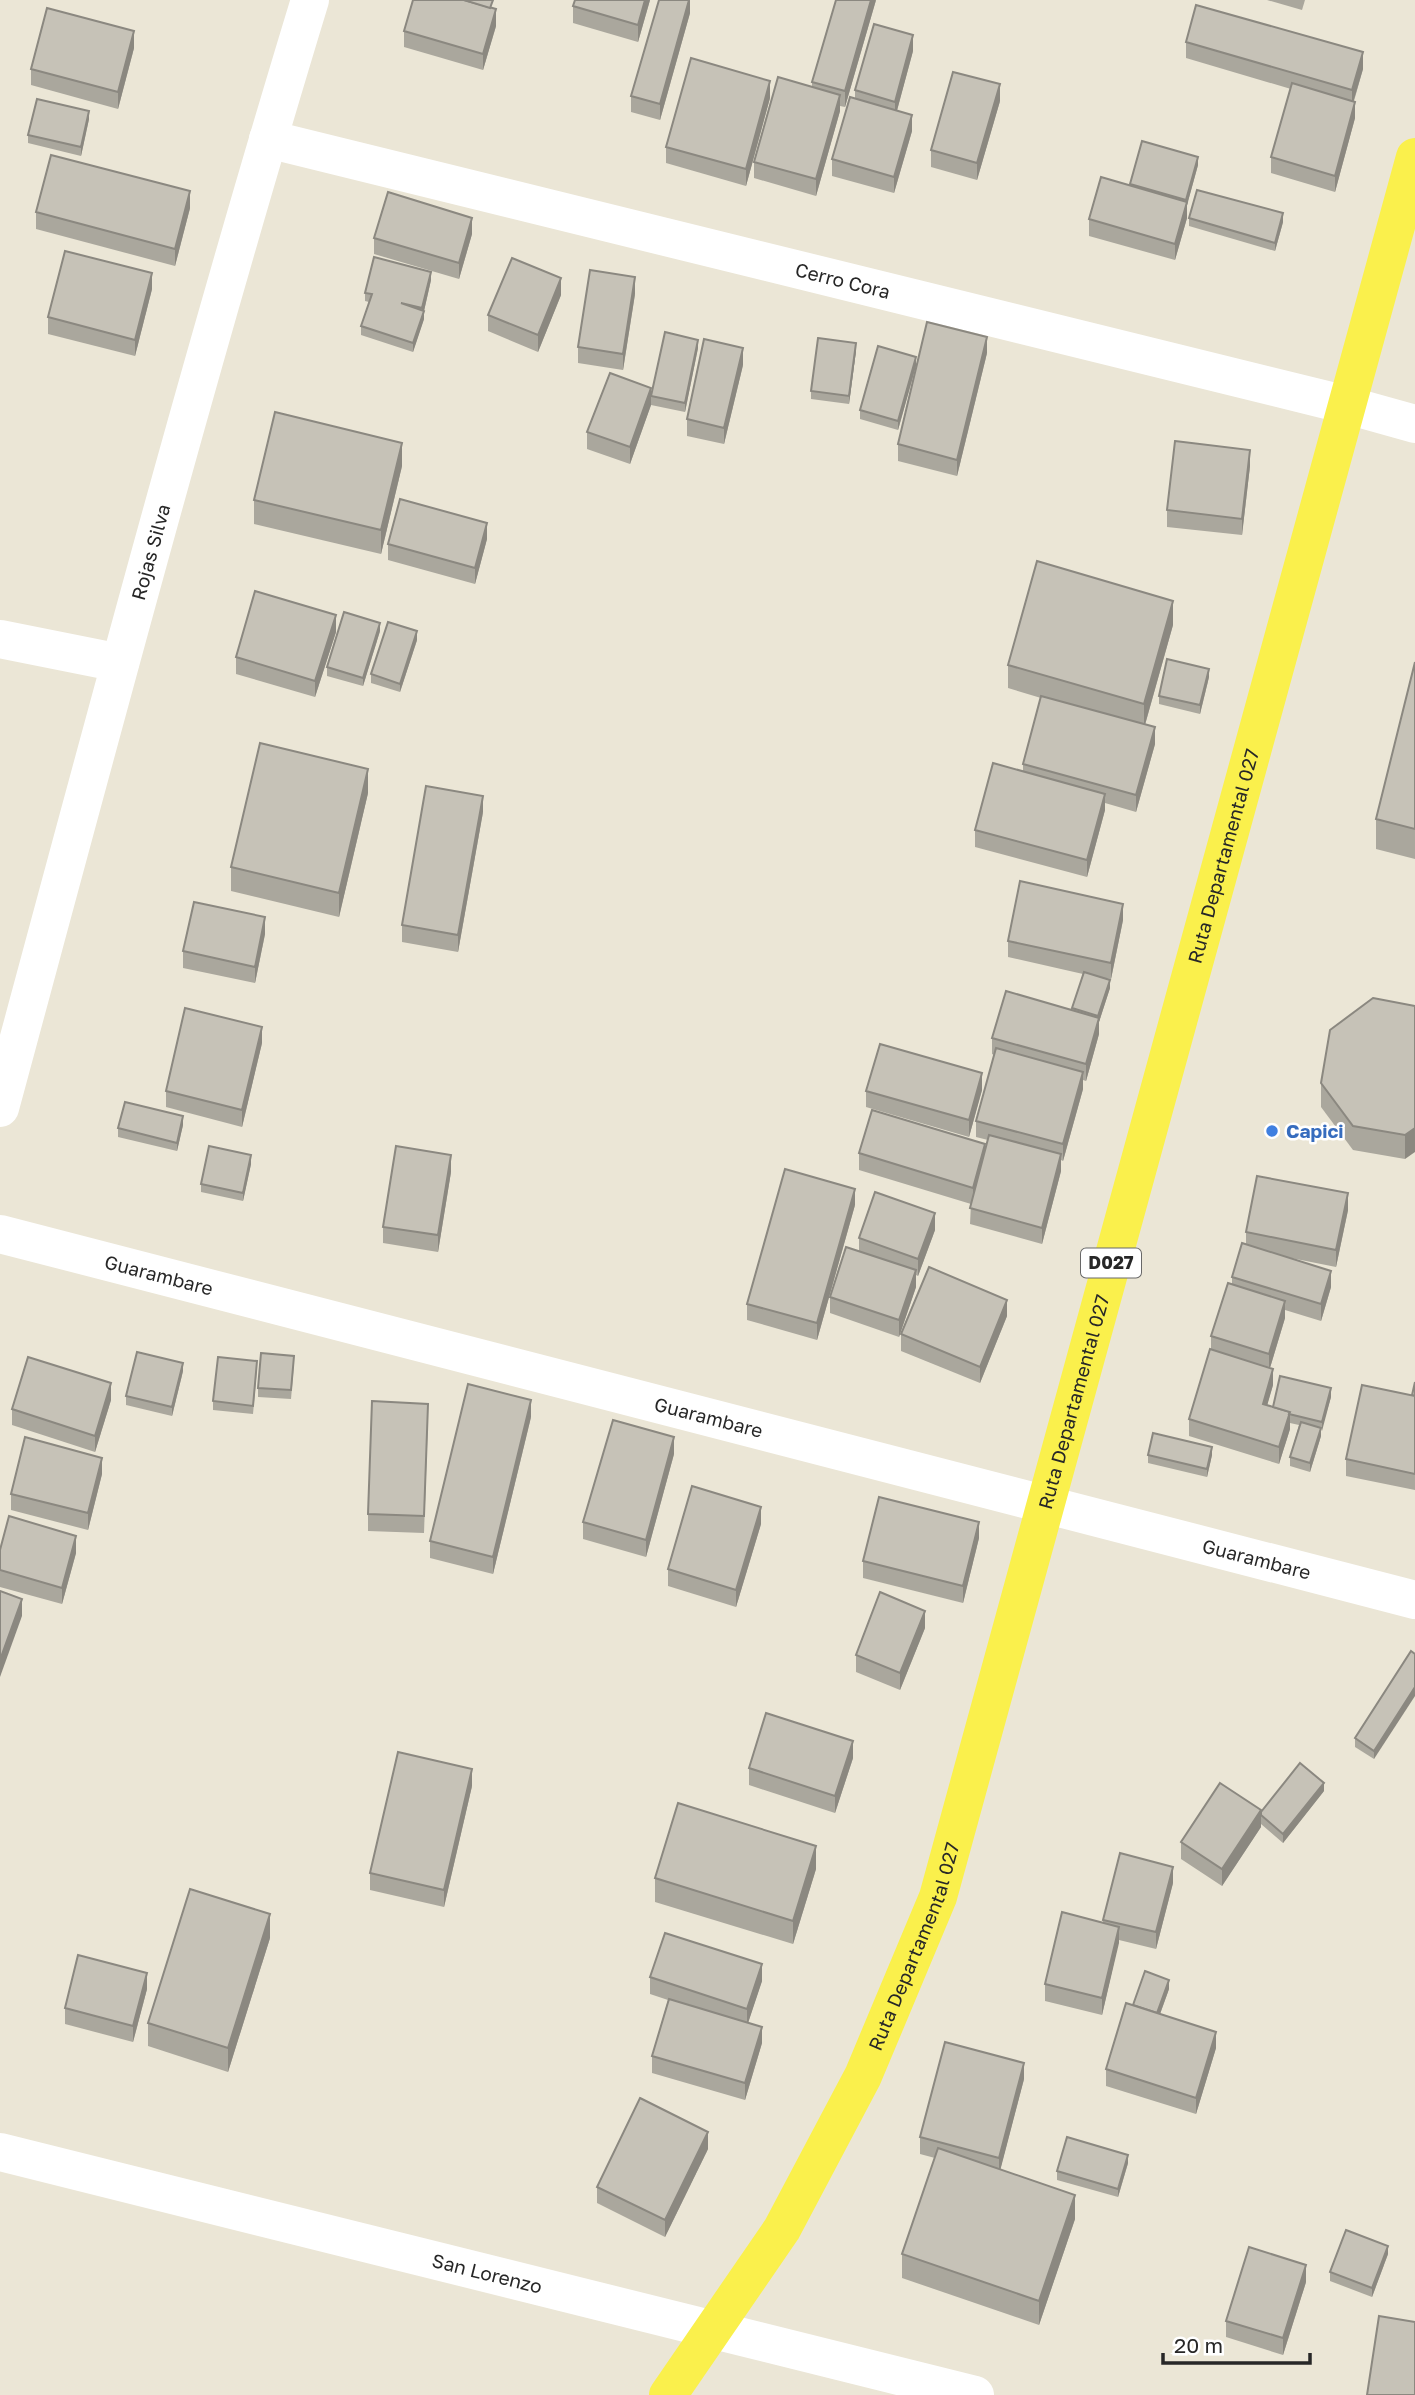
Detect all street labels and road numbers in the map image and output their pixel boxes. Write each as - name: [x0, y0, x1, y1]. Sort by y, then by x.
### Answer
- street label: Cerro Cora: [793, 257, 893, 303]
- street label: Rojas Silva: [126, 501, 174, 603]
- street label: Ruta Departamental 027: [1183, 746, 1263, 966]
- road number: D027: [1081, 1248, 1141, 1278]
- street label: Guarambare: [102, 1250, 216, 1300]
- street label: Ruta Departamental 027: [1033, 1292, 1114, 1512]
- street label: Guarambare: [652, 1392, 765, 1442]
- street label: Guarambare: [1200, 1534, 1313, 1584]
- street label: Ruta Departamental 027: [863, 1840, 963, 2054]
- street label: San Lorenzo: [430, 2248, 545, 2298]

